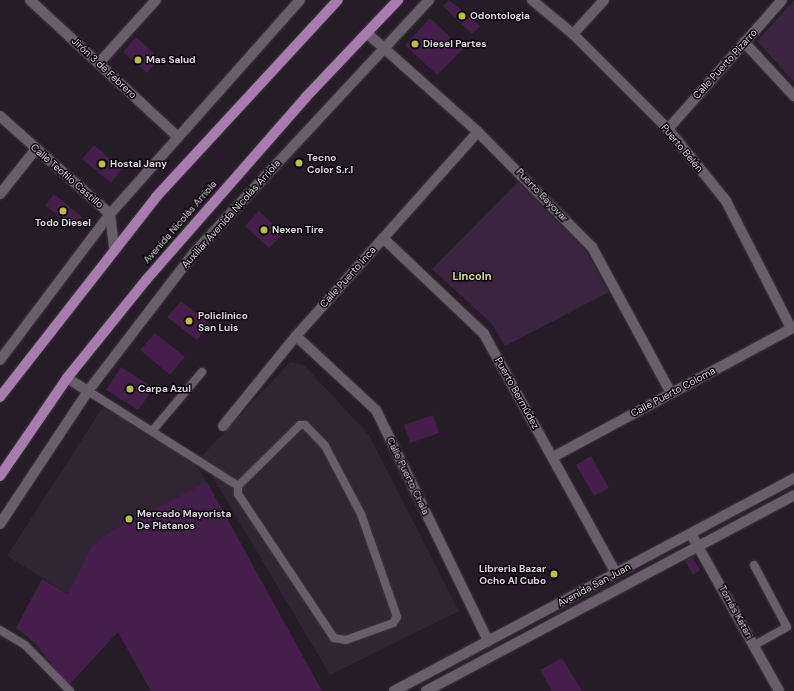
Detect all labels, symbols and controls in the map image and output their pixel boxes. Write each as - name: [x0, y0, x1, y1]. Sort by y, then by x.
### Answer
- place label: Odontologia: [470, 10, 530, 22]
- marker: Odontologia: [457, 11, 467, 21]
- street label: Calle Puerto Pizarro: [690, 27, 760, 101]
- street label: Jirón 3 de Febrero: [69, 35, 139, 101]
- place label: Diesel Partes: [423, 38, 486, 50]
- marker: Diesel Partes: [410, 39, 420, 49]
- place label: Mas Salud: [146, 54, 196, 66]
- marker: Mas Salud: [133, 55, 143, 65]
- street label: Puerto Belén: [659, 122, 705, 174]
- street label: Calle Teofilo Castillo: [28, 141, 106, 211]
- place label: Tecno Color S.r.l: [307, 151, 353, 174]
- street label: Auxiliar Avenida Nicolás Arriola: [179, 157, 283, 271]
- place label: Hostal Jany: [110, 158, 167, 170]
- marker: Tecno Color S.r.l: [294, 158, 304, 168]
- marker: Hostal Jany: [97, 159, 107, 169]
- street label: Puerto Bayovar: [514, 166, 570, 224]
- street label: Avenida Nicolás Arriola: [141, 178, 219, 266]
- marker: Todo Diesel: [58, 206, 68, 216]
- place label: Todo Diesel: [35, 217, 91, 229]
- place label: Nexen Tire: [272, 224, 324, 236]
- marker: Nexen Tire: [259, 225, 269, 235]
- street label: Calle Puerto Inca: [317, 244, 379, 310]
- district label: Lincoln: [452, 269, 492, 283]
- place label: Policlinico San Luis: [198, 309, 248, 332]
- marker: Policlinico San Luis: [183, 315, 195, 327]
- street label: Puerto Bermúdez: [492, 355, 542, 431]
- street label: Calle Puerto Coloma: [629, 365, 717, 419]
- place label: Carpa Azul: [138, 383, 191, 395]
- marker: Carpa Azul: [125, 384, 135, 394]
- street label: Calle Puerto Chala: [384, 435, 432, 517]
- place label: Mercado Mayorista De Platanos: [137, 507, 231, 530]
- marker: Mercado Mayorista De Platanos: [124, 514, 134, 524]
- street label: Avenida San Juan: [555, 561, 633, 609]
- place label: Libreria Bazar Ocho Al Cubo: [479, 562, 546, 586]
- marker: Libreria Bazar Ocho Al Cubo: [549, 569, 559, 579]
- street label: Tomás Katari: [716, 583, 756, 641]

